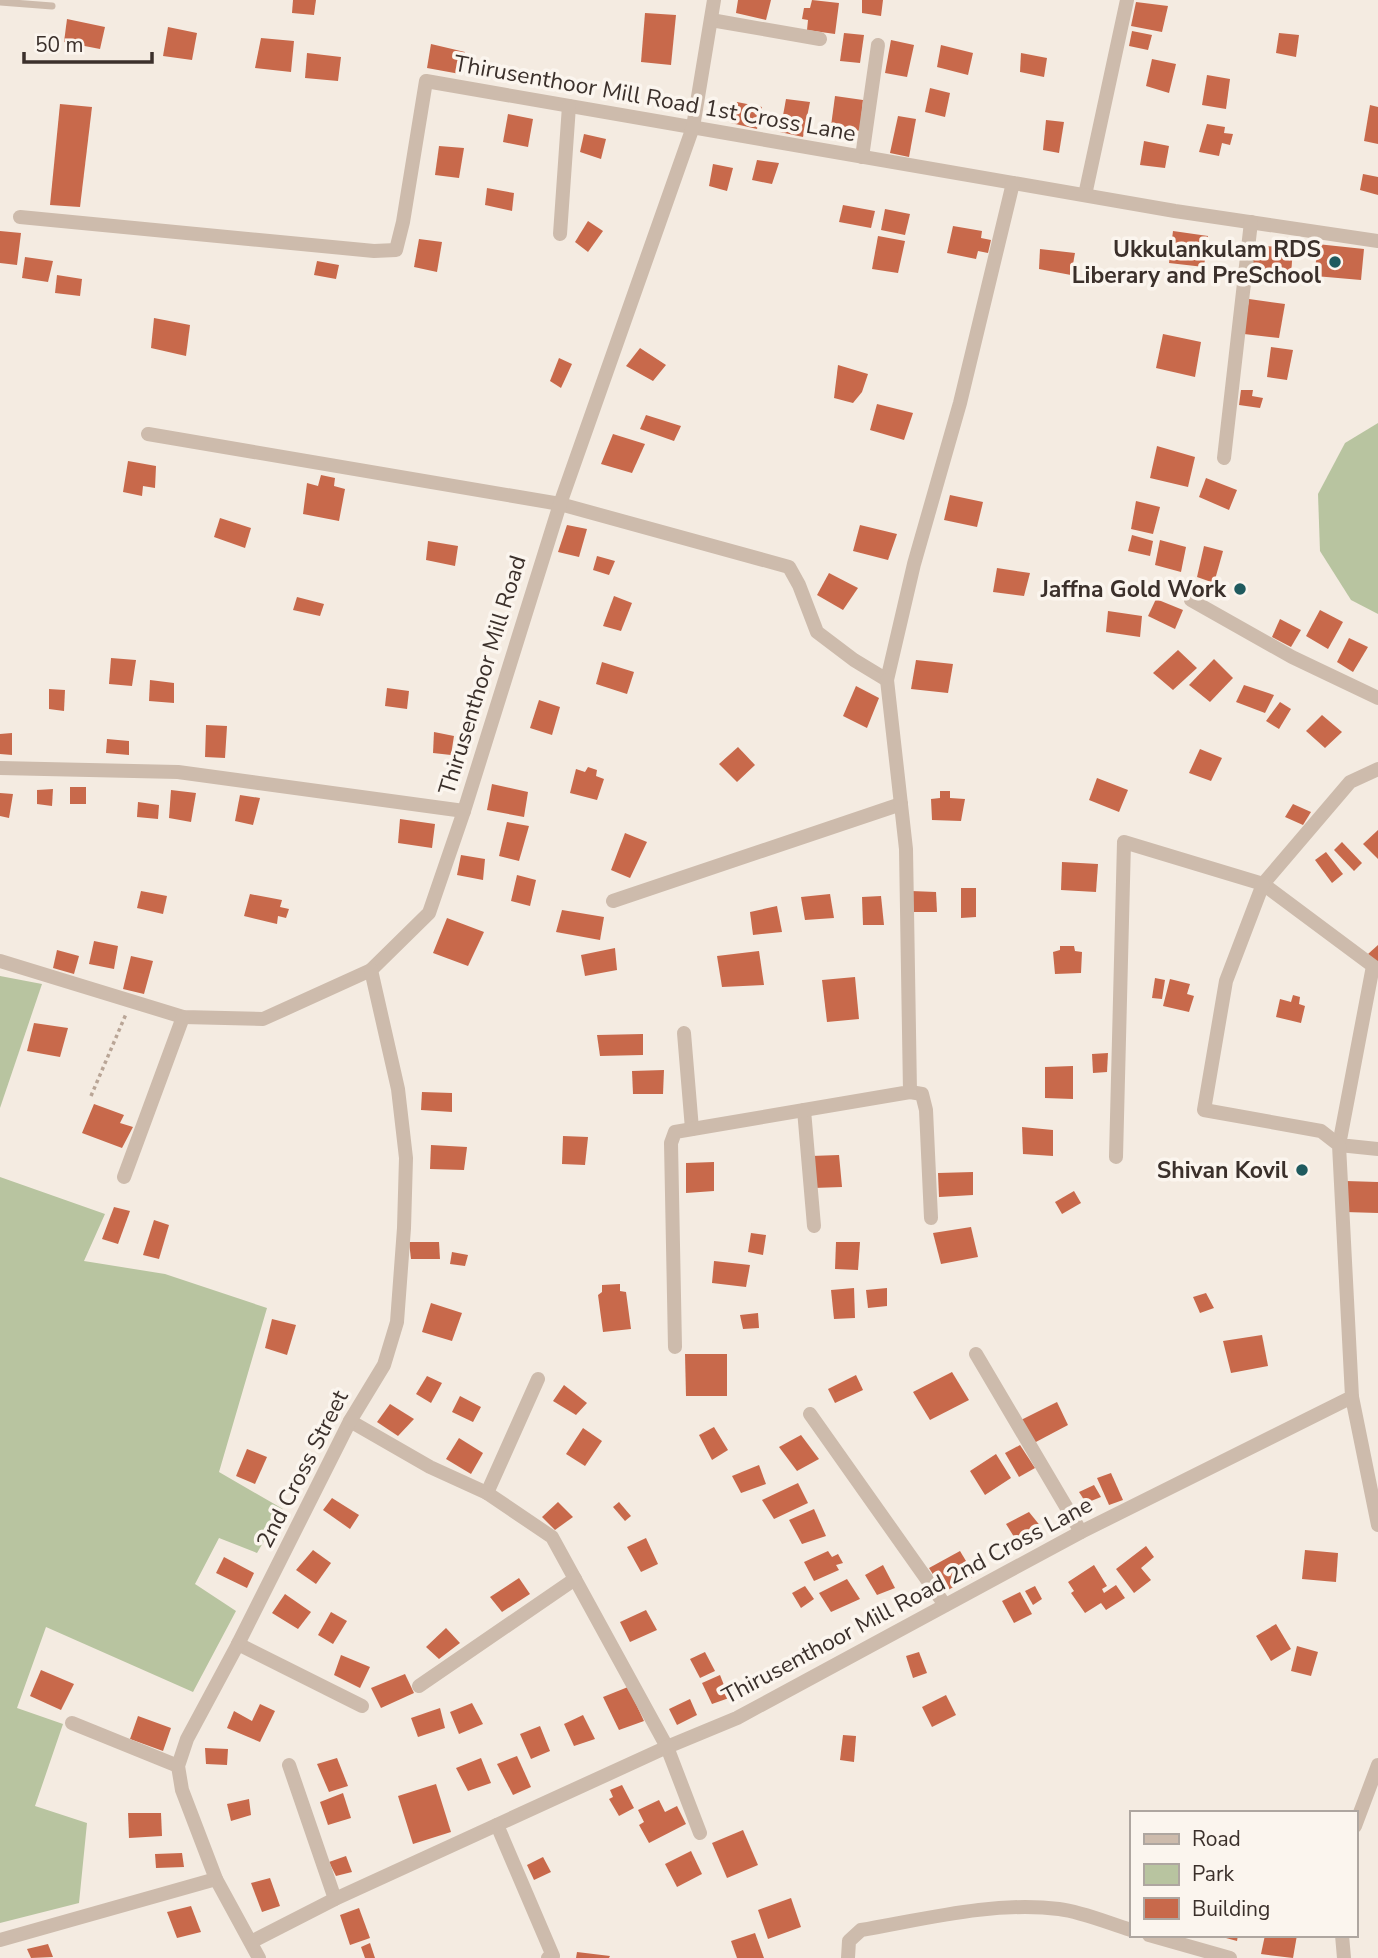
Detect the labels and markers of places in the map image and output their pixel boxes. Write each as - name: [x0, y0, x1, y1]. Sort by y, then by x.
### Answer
- place label: Ukkulankulam RDS Liberary and PreSchool: [1072, 234, 1322, 291]
- marker: Ukkulankulam RDS Liberary and PreSchool: [1327, 254, 1343, 270]
- place label: Jaffna Gold Work: [1040, 574, 1227, 605]
- marker: Jaffna Gold Work: [1232, 581, 1248, 597]
- place label: Shivan Kovil: [1157, 1155, 1289, 1186]
- marker: Shivan Kovil: [1294, 1162, 1310, 1178]

